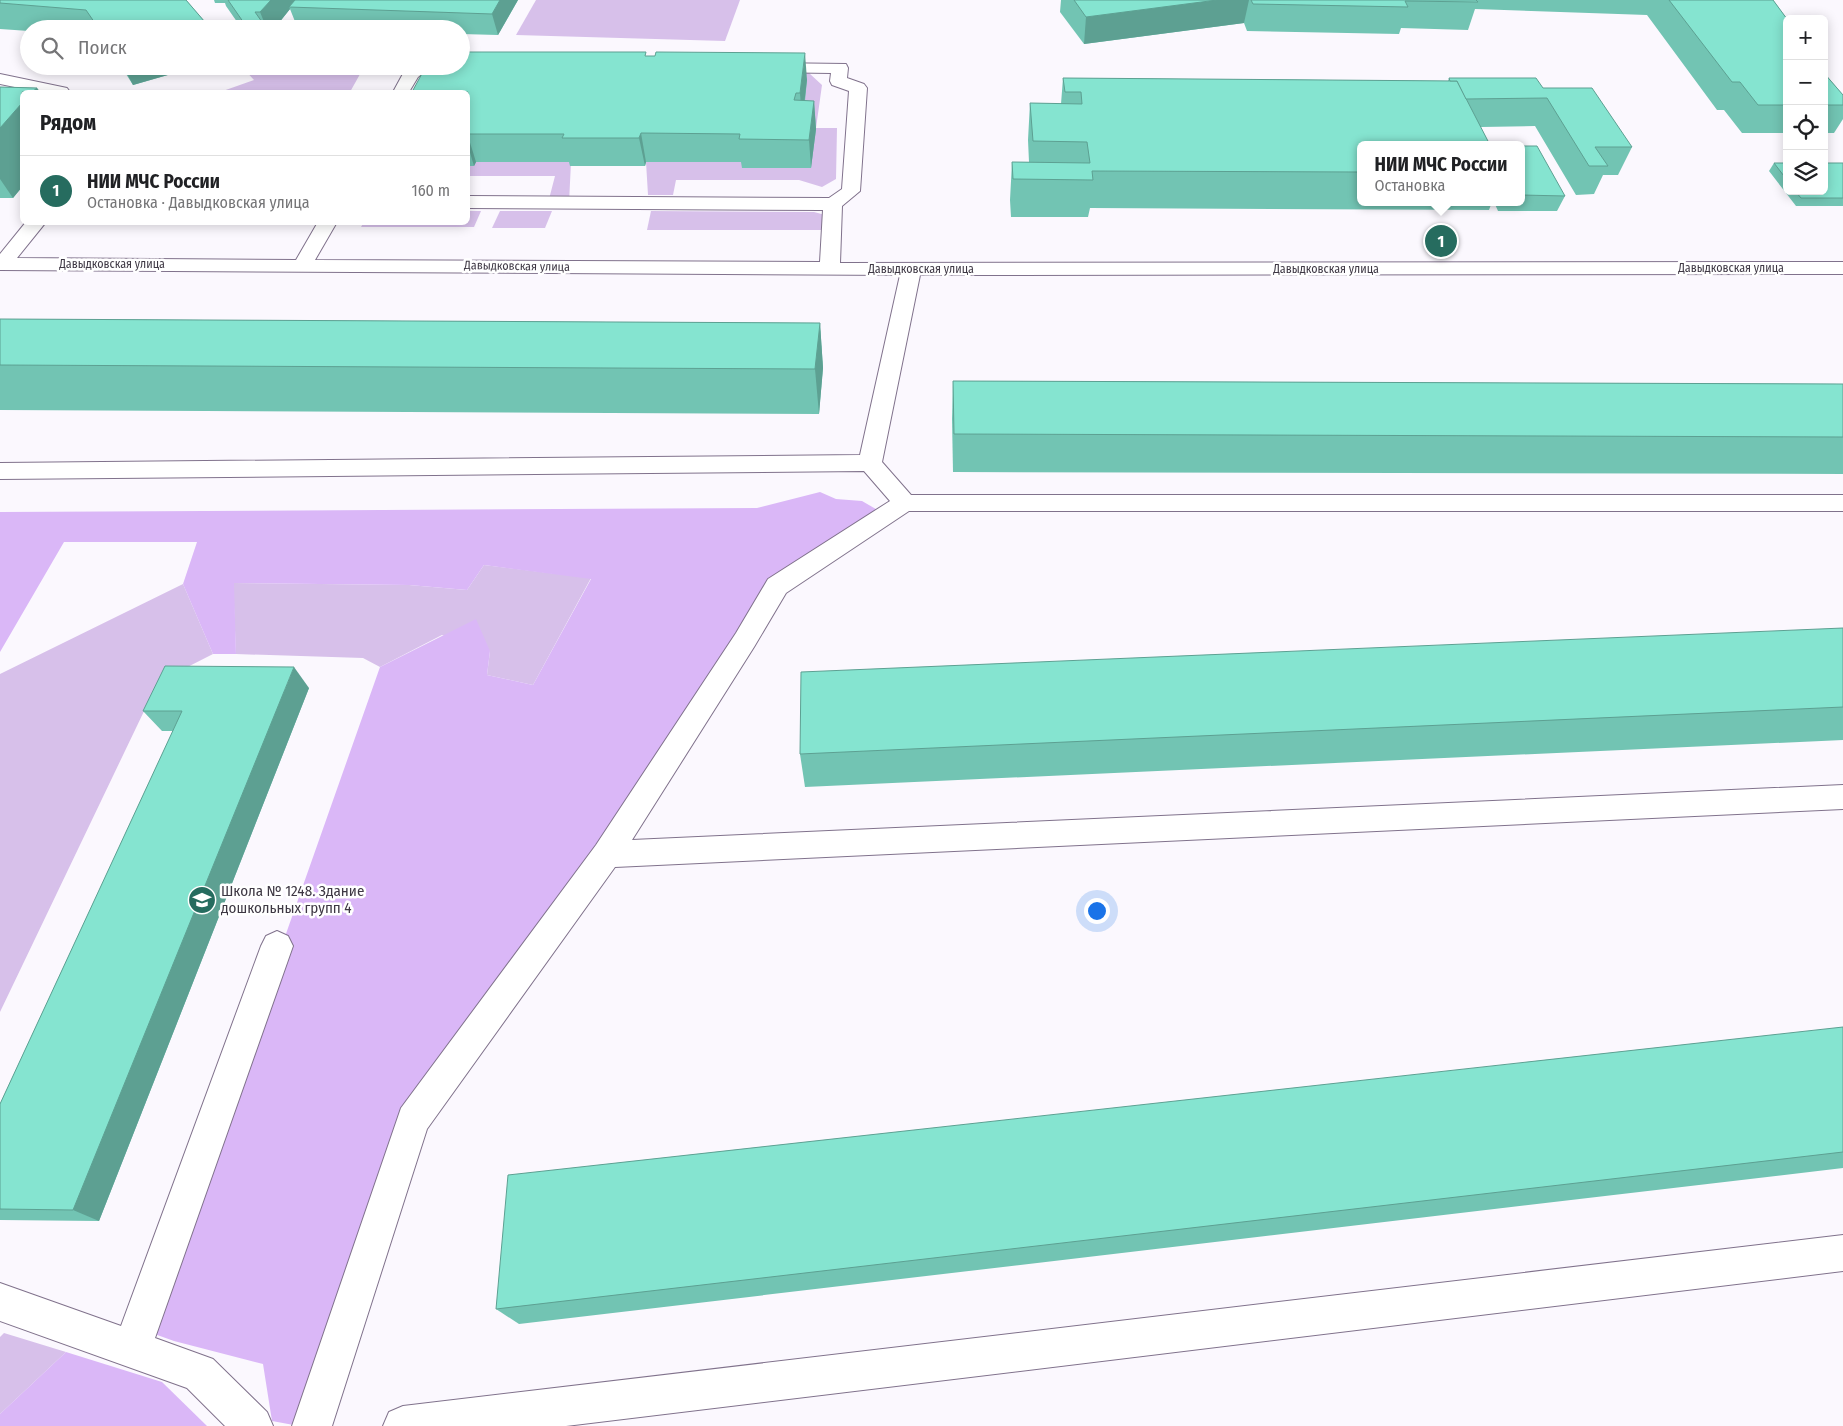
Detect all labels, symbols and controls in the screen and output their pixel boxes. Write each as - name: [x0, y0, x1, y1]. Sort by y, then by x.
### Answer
- map controls: [1783, 15, 1828, 195]
- button: +: [1783, 15, 1828, 60]
- search box: [20, 20, 470, 75]
- icon: search: [38, 34, 66, 62]
- text: Поиск: [78, 36, 127, 59]
- button: −: [1783, 60, 1828, 105]
- button: locate: [1783, 105, 1828, 150]
- text: Рядом: [40, 110, 96, 136]
- popup: [1357, 141, 1525, 206]
- button: layers: [1783, 150, 1828, 195]
- text: НИИ МЧС России: [1375, 153, 1507, 176]
- text: НИИ МЧС России: [87, 170, 220, 193]
- text: Остановка: [1375, 176, 1445, 195]
- text: 1: [53, 181, 59, 200]
- text: 160 m: [411, 181, 450, 200]
- text: Остановка · Давыдковская улица: [87, 193, 310, 212]
- pin: 1: [1425, 222, 1457, 260]
- street label: Давыдковская улица: [58, 257, 165, 271]
- street label: Давыдковская улица: [463, 258, 570, 274]
- street label: Давыдковская улица: [1677, 261, 1784, 275]
- street label: Давыдковская улица: [867, 262, 974, 276]
- street label: Давыдковская улица: [1272, 262, 1379, 276]
- place label: Школа № 1248. Здание дошкольных групп 4: [221, 882, 364, 917]
- school or university icon: Школа № 1248. Здание дошкольных групп 4: [187, 885, 217, 915]
- your location: [1084, 898, 1110, 924]

